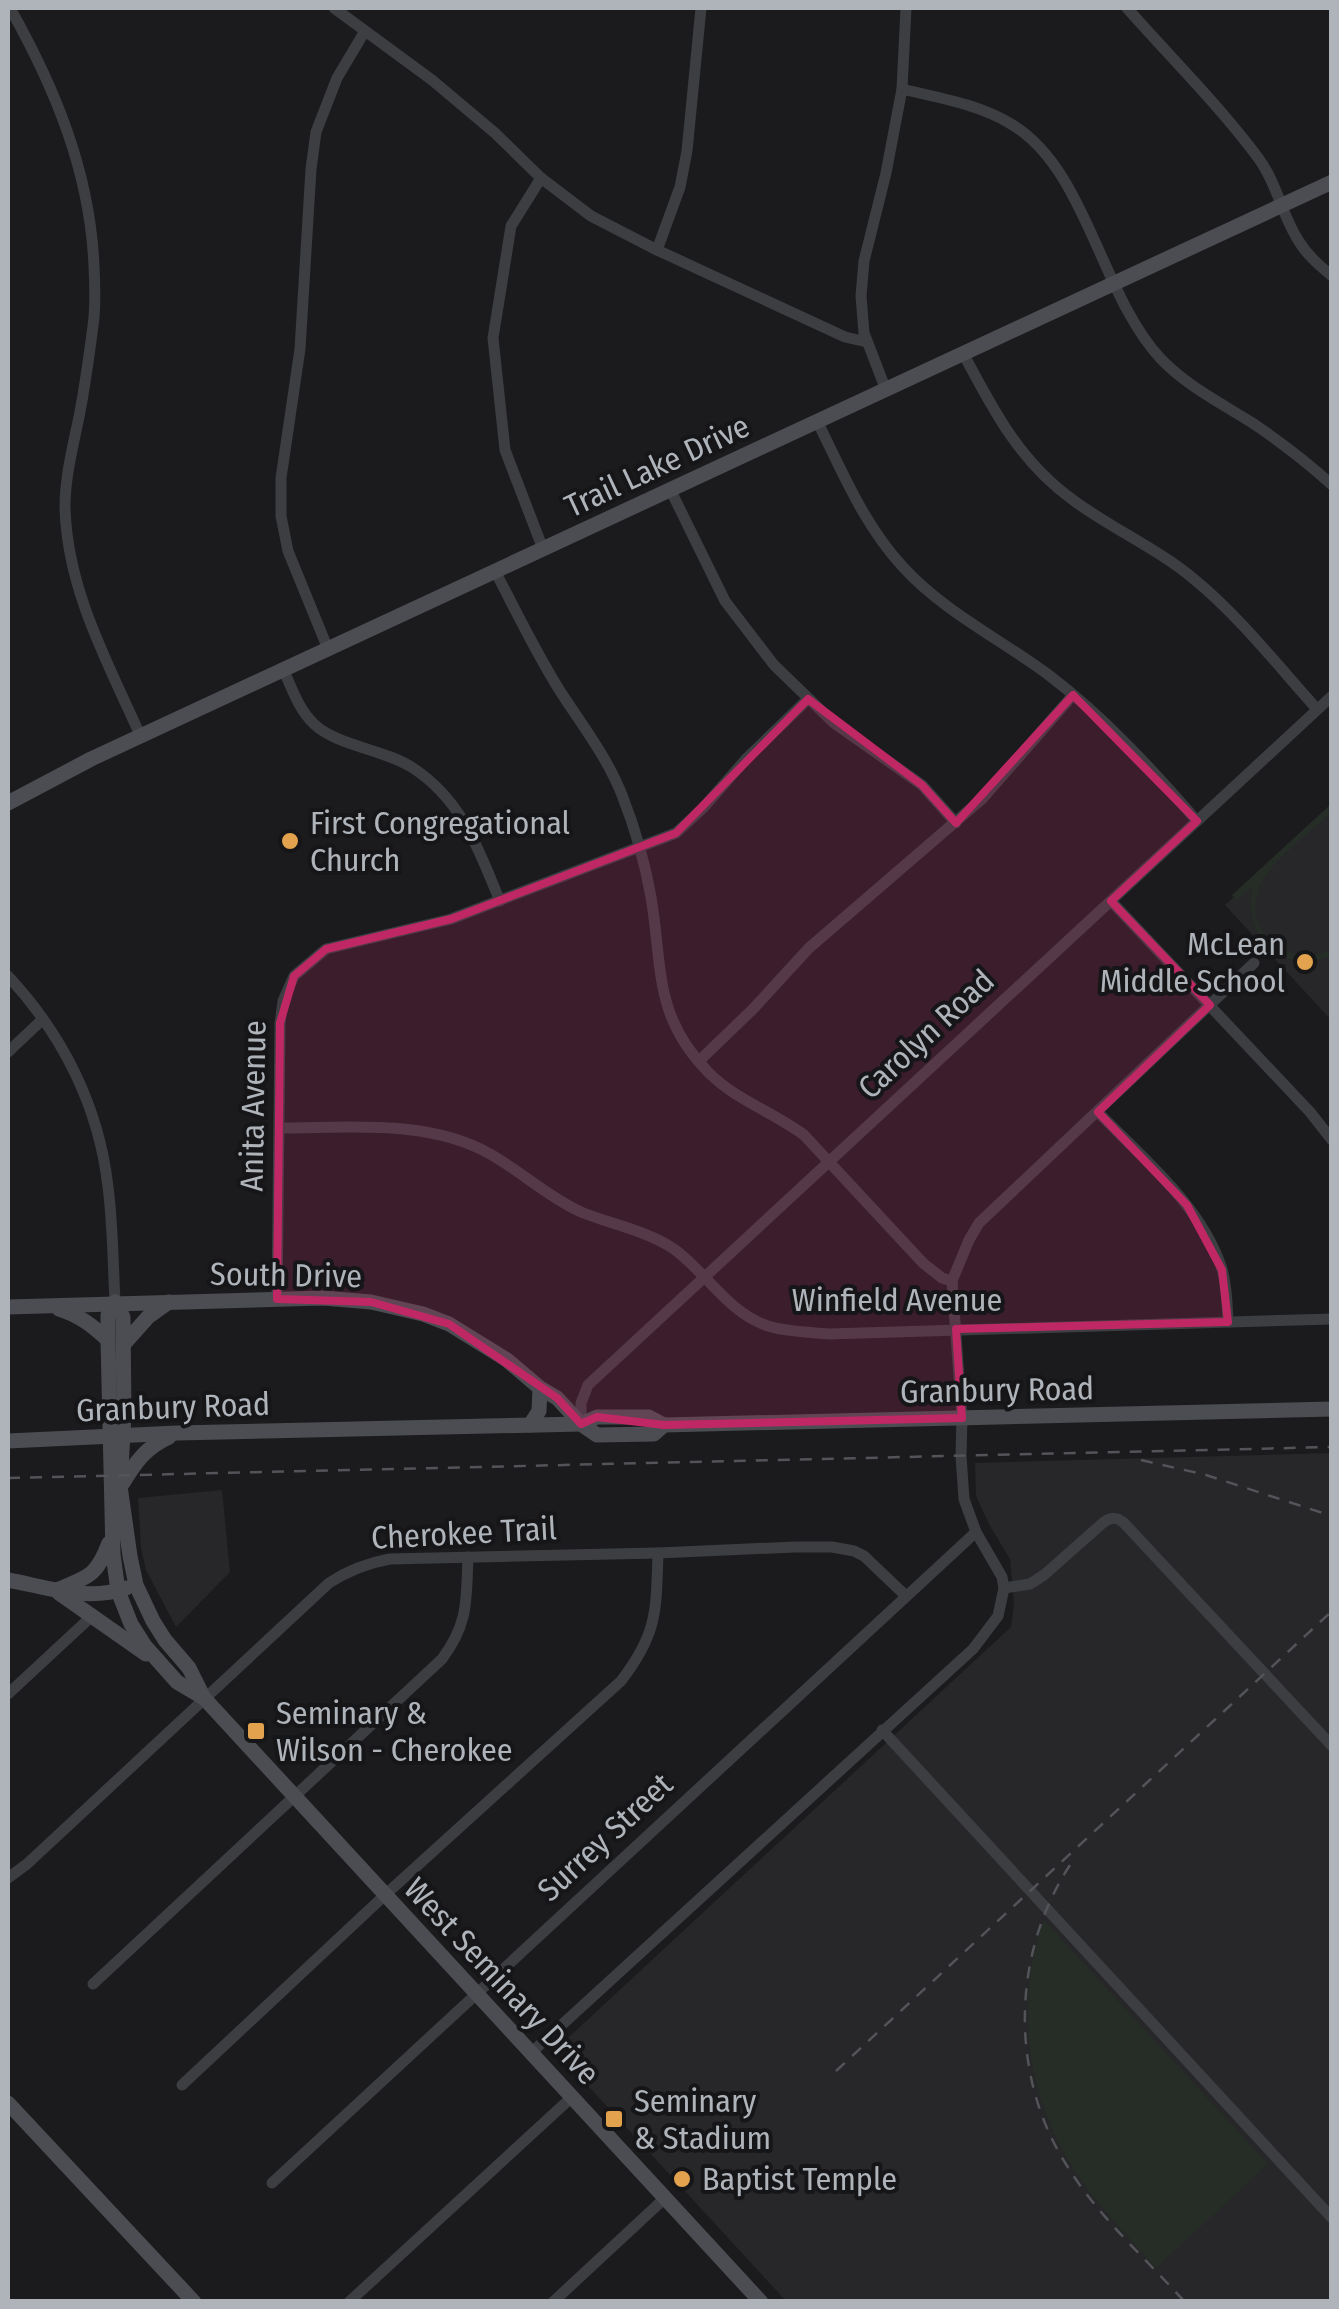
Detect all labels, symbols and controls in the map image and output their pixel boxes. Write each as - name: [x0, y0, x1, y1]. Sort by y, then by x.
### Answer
- street label: Trail Lake Drive: [559, 407, 755, 525]
- place label: First Congregational Church: [310, 804, 570, 879]
- marker: First Congregational Church: [279, 830, 301, 852]
- place label: McLean Middle School: [1100, 925, 1285, 1000]
- marker: McLean Middle School: [1294, 951, 1316, 973]
- street label: Carolyn Road: [850, 962, 1002, 1106]
- street label: Anita Avenue: [233, 1020, 273, 1192]
- street label: South Drive: [210, 1255, 362, 1295]
- street label: Winfield Avenue: [792, 1281, 1002, 1319]
- street label: Granbury Road: [900, 1369, 1094, 1411]
- street label: Granbury Road: [75, 1385, 271, 1429]
- street label: Cherokee Trail: [370, 1509, 558, 1557]
- place label: Seminary & Wilson - Cherokee: [276, 1694, 513, 1769]
- marker: Seminary & Wilson - Cherokee: [245, 1720, 267, 1742]
- street label: Surrey Street: [530, 1765, 681, 1909]
- street label: West Seminary Drive: [396, 1870, 608, 2092]
- place label: Seminary & Stadium: [634, 2082, 771, 2157]
- marker: Seminary & Stadium: [603, 2108, 625, 2130]
- place label: Baptist Temple: [702, 2160, 897, 2198]
- marker: Baptist Temple: [671, 2168, 693, 2190]

